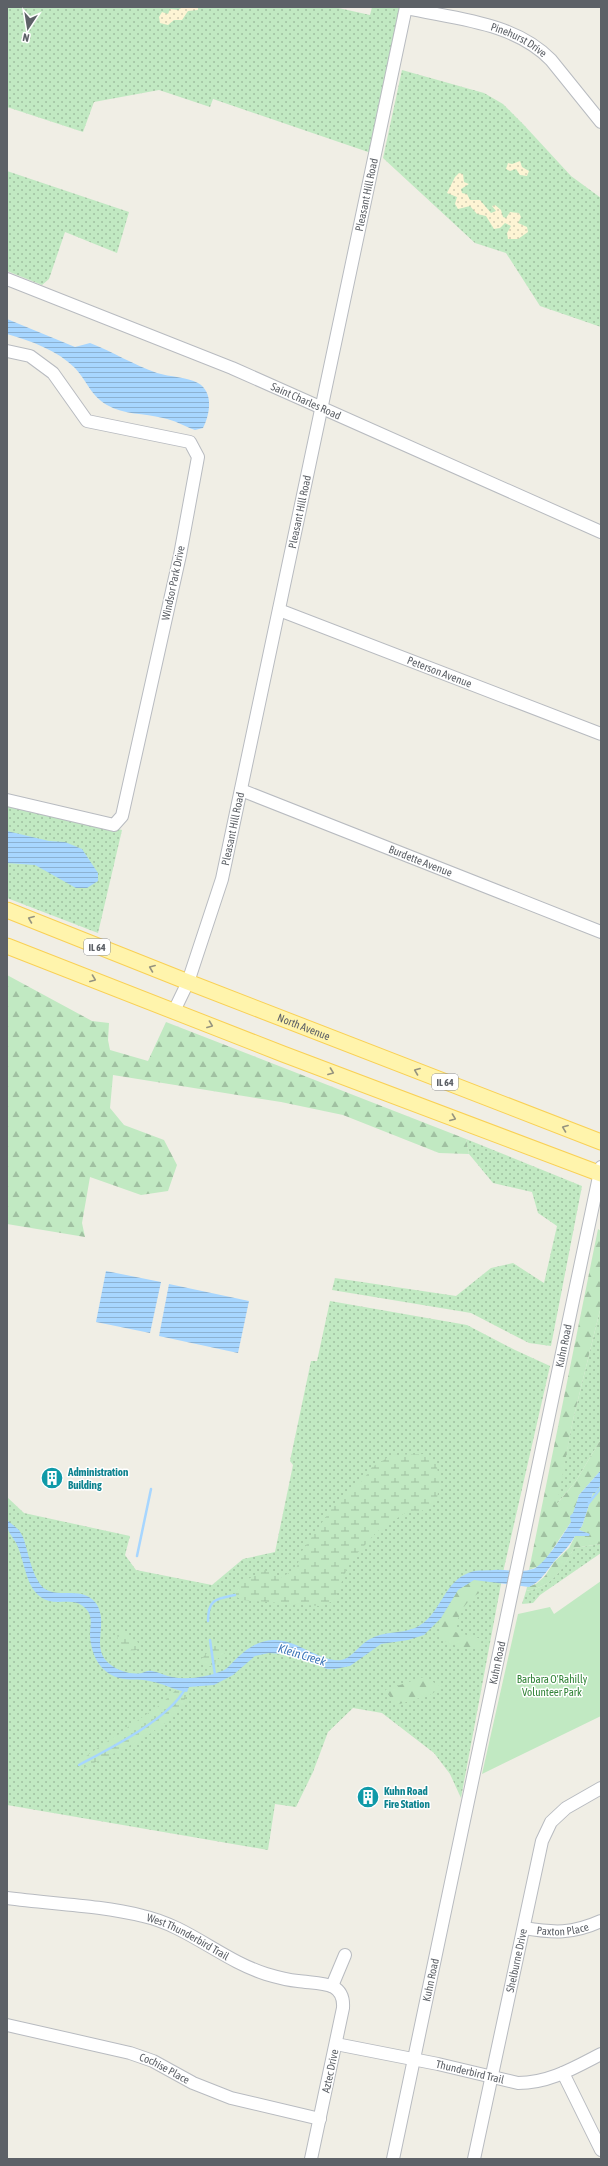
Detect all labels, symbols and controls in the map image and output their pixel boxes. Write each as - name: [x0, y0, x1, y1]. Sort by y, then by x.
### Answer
- north arrow: [8, 8, 48, 48]
- street label: Pinehurst Drive: [489, 20, 549, 59]
- text: N: [21, 31, 30, 44]
- street label: Pleasant Hill Road: [353, 157, 380, 233]
- street label: Saint Charles Road: [269, 380, 343, 422]
- street label: Pleasant Hill Road: [286, 474, 313, 550]
- street label: Windsor Park Drive: [159, 545, 187, 621]
- street label: Peterson Avenue: [406, 654, 473, 690]
- street label: Pleasant Hill Road: [219, 791, 246, 867]
- street label: Burdette Avenue: [387, 843, 454, 879]
- one-way arrow: [28, 916, 35, 924]
- road number: IL 64: [84, 939, 110, 955]
- one-way arrow: [148, 965, 156, 973]
- one-way arrow: [90, 975, 97, 983]
- street label: North Avenue: [276, 1011, 332, 1042]
- one-way arrow: [206, 1021, 213, 1029]
- one-way arrow: [328, 1067, 335, 1076]
- one-way arrow: [414, 1067, 421, 1075]
- road number: IL 64: [432, 1074, 458, 1090]
- one-way arrow: [449, 1113, 456, 1121]
- one-way arrow: [561, 1124, 568, 1132]
- street label: Kuhn Road: [553, 1323, 574, 1368]
- building icon: Administration Building: [39, 1465, 65, 1491]
- place label: Administration Building: [67, 1466, 128, 1491]
- street label: Kuhn Road: [487, 1640, 507, 1685]
- water label: Klein Creek: [276, 1641, 328, 1669]
- park label: Barbara O'Rahilly Volunteer Park: [517, 1673, 588, 1698]
- building icon: Kuhn Road Fire Station: [355, 1784, 381, 1810]
- place label: Kuhn Road Fire Station: [384, 1785, 430, 1810]
- street label: West Thunderbird Trail: [146, 1911, 231, 1962]
- street label: Paxton Place: [536, 1920, 590, 1937]
- street label: Shelburne Drive: [504, 1927, 529, 1993]
- street label: Kuhn Road: [420, 1957, 441, 2003]
- street label: Aztec Drive: [320, 2048, 340, 2094]
- street label: Cochise Place: [138, 2051, 192, 2086]
- street label: Thunderbird Trail: [435, 2058, 505, 2086]

